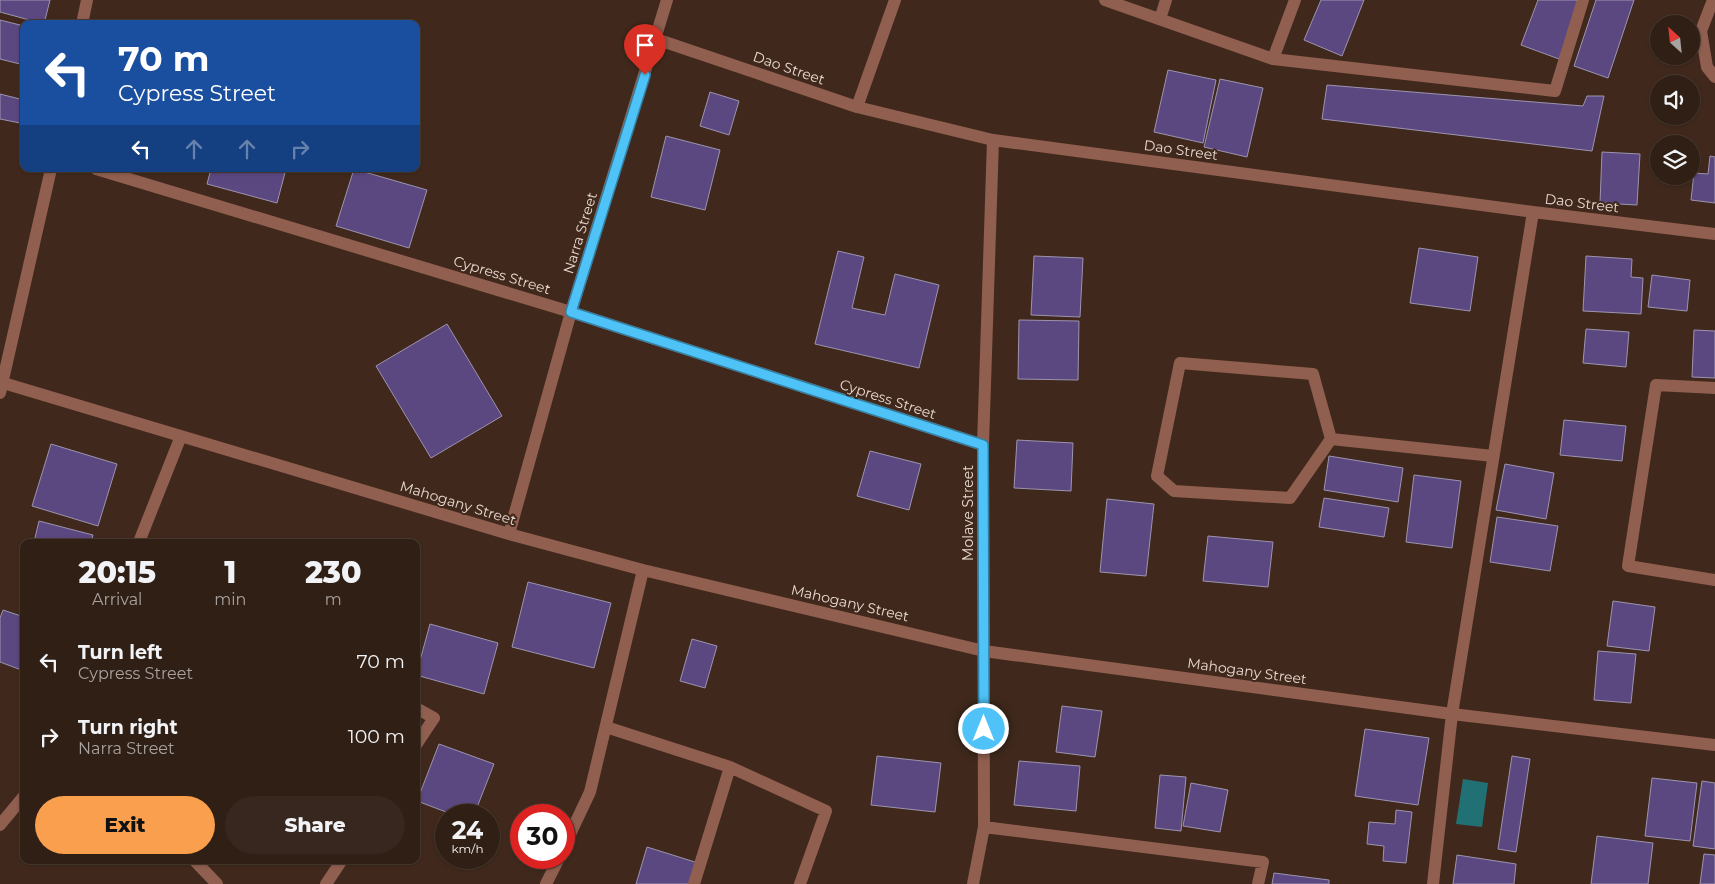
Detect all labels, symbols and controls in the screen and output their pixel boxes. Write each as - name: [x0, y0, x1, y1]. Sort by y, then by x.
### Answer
- north arrow: [1650, 15, 1700, 65]
- map controls: [1650, 15, 1700, 185]
- pin: [624, 24, 666, 75]
- icon: arrive: [631, 31, 659, 59]
- text: 70 m: [118, 37, 209, 80]
- icon: left: [35, 40, 100, 105]
- street label: Dao Street: [751, 47, 827, 89]
- button: sound: [1650, 75, 1700, 125]
- text: Cypress Street: [118, 80, 276, 107]
- icon: left: [127, 135, 155, 163]
- icon: ahead: [180, 135, 208, 163]
- icon: ahead: [233, 135, 261, 163]
- icon: right: [286, 135, 314, 163]
- button: layers: [1650, 135, 1700, 185]
- street label: Dao Street: [1143, 136, 1219, 164]
- street label: Narra Street: [559, 190, 601, 276]
- street label: Dao Street: [1544, 190, 1620, 217]
- street label: Cypress Street: [451, 252, 553, 298]
- street label: Cypress Street: [837, 375, 939, 423]
- street label: Molave Street: [959, 465, 977, 561]
- street label: Mahogany Street: [398, 477, 519, 529]
- text: 20:15: [78, 554, 156, 591]
- text: 1: [224, 554, 236, 591]
- text: 230: [305, 554, 362, 591]
- street label: Mahogany Street: [789, 581, 911, 625]
- text: Arrival: [92, 590, 142, 609]
- text: min: [214, 590, 246, 609]
- text: m: [325, 590, 342, 609]
- text: Turn left: [78, 641, 163, 664]
- icon: left: [35, 648, 63, 676]
- text: 70 m: [356, 650, 405, 673]
- street label: Mahogany Street: [1186, 654, 1308, 688]
- text: Cypress Street: [78, 664, 193, 683]
- position arrow: [957, 702, 1009, 754]
- text: Turn right: [78, 716, 178, 739]
- icon: right: [35, 723, 63, 751]
- text: 100 m: [348, 725, 405, 748]
- text: Narra Street: [78, 739, 175, 758]
- button: Exit: [35, 796, 215, 854]
- button: Share: [225, 796, 405, 854]
- speed limit sign: 30: [510, 804, 575, 869]
- text: 24: [452, 815, 483, 845]
- text: km/h: [451, 841, 484, 856]

